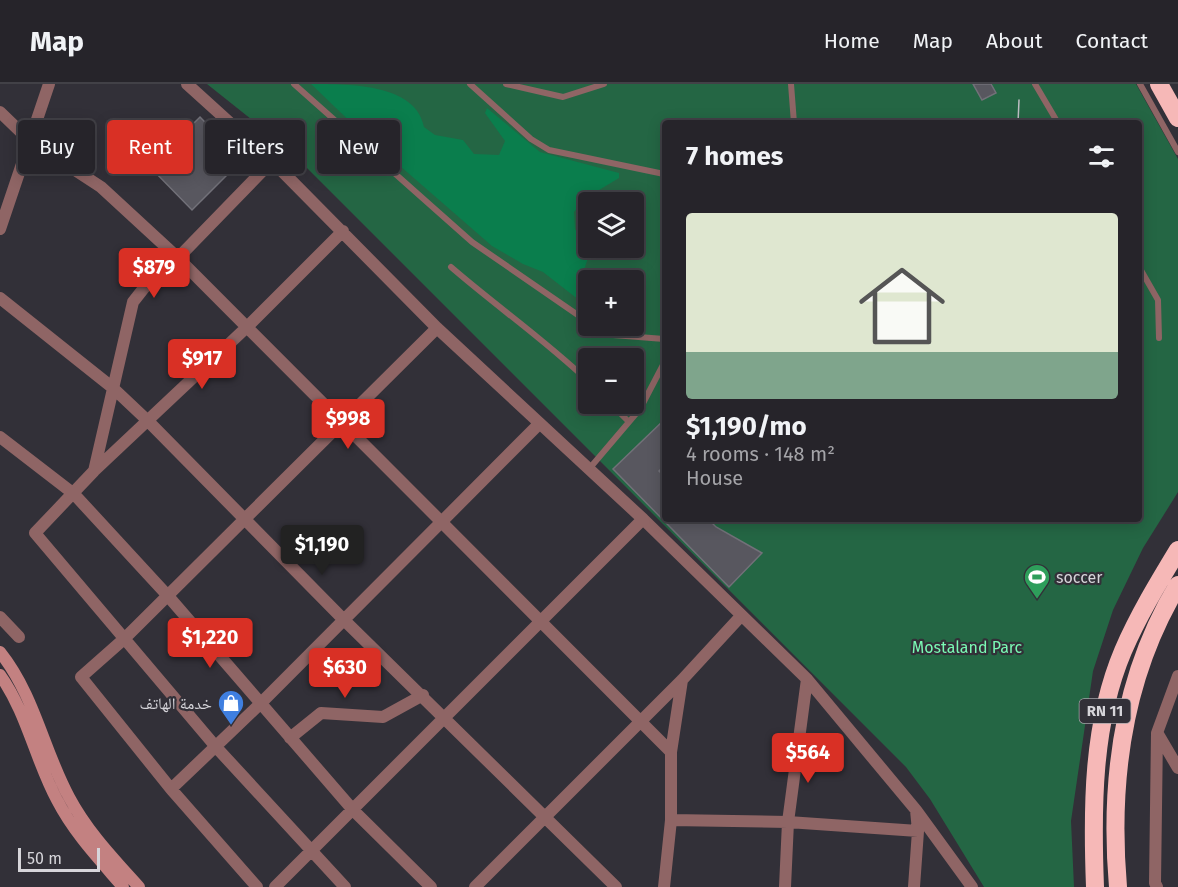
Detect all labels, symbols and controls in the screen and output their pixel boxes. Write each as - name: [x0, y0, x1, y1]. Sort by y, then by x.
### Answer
- text: Map: [30, 25, 84, 58]
- text: Home: [824, 28, 880, 54]
- text: Map: [913, 28, 953, 54]
- text: About: [986, 28, 1043, 54]
- text: Contact: [1076, 28, 1148, 54]
- chip: Buy: [18, 120, 95, 174]
- chip: Rent: [107, 120, 193, 174]
- chip: Filters: [205, 120, 305, 174]
- chip: New: [317, 120, 400, 174]
- icon: filters: [1085, 140, 1118, 173]
- text: 7 homes: [686, 141, 783, 172]
- map controls: [578, 192, 644, 414]
- button: layers: [578, 192, 644, 258]
- pin: $879: [118, 248, 190, 299]
- icon: home: [848, 252, 956, 360]
- text: $879: [133, 255, 175, 279]
- button: +: [578, 270, 644, 336]
- pin: $917: [166, 339, 238, 390]
- text: $917: [182, 346, 222, 370]
- button: −: [578, 348, 644, 414]
- pin: $998: [312, 399, 384, 450]
- text: $998: [326, 406, 370, 430]
- text: $1,190/mo: [686, 411, 807, 442]
- text: 4 rooms · 148 m²: [686, 442, 835, 466]
- text: House: [686, 466, 743, 490]
- pin: $1,190: [273, 525, 371, 576]
- text: $1,190: [295, 532, 349, 556]
- sports icon: soccer: [1022, 562, 1052, 600]
- place label: soccer: [1056, 568, 1103, 587]
- pin: $1,220: [161, 618, 259, 669]
- text: $1,220: [182, 625, 238, 649]
- park label: Mostaland Parc: [912, 638, 1023, 657]
- pin: $630: [309, 648, 381, 699]
- text: $630: [323, 655, 367, 679]
- shop icon: خدمة الهاتف: [216, 688, 246, 726]
- place label: خدمة الهاتف: [140, 694, 212, 713]
- road number: RN 11: [1080, 699, 1130, 723]
- pin: $564: [772, 733, 844, 784]
- text: $564: [786, 740, 830, 764]
- scale bar: [18, 845, 100, 872]
- text: 50 m: [27, 849, 62, 868]

